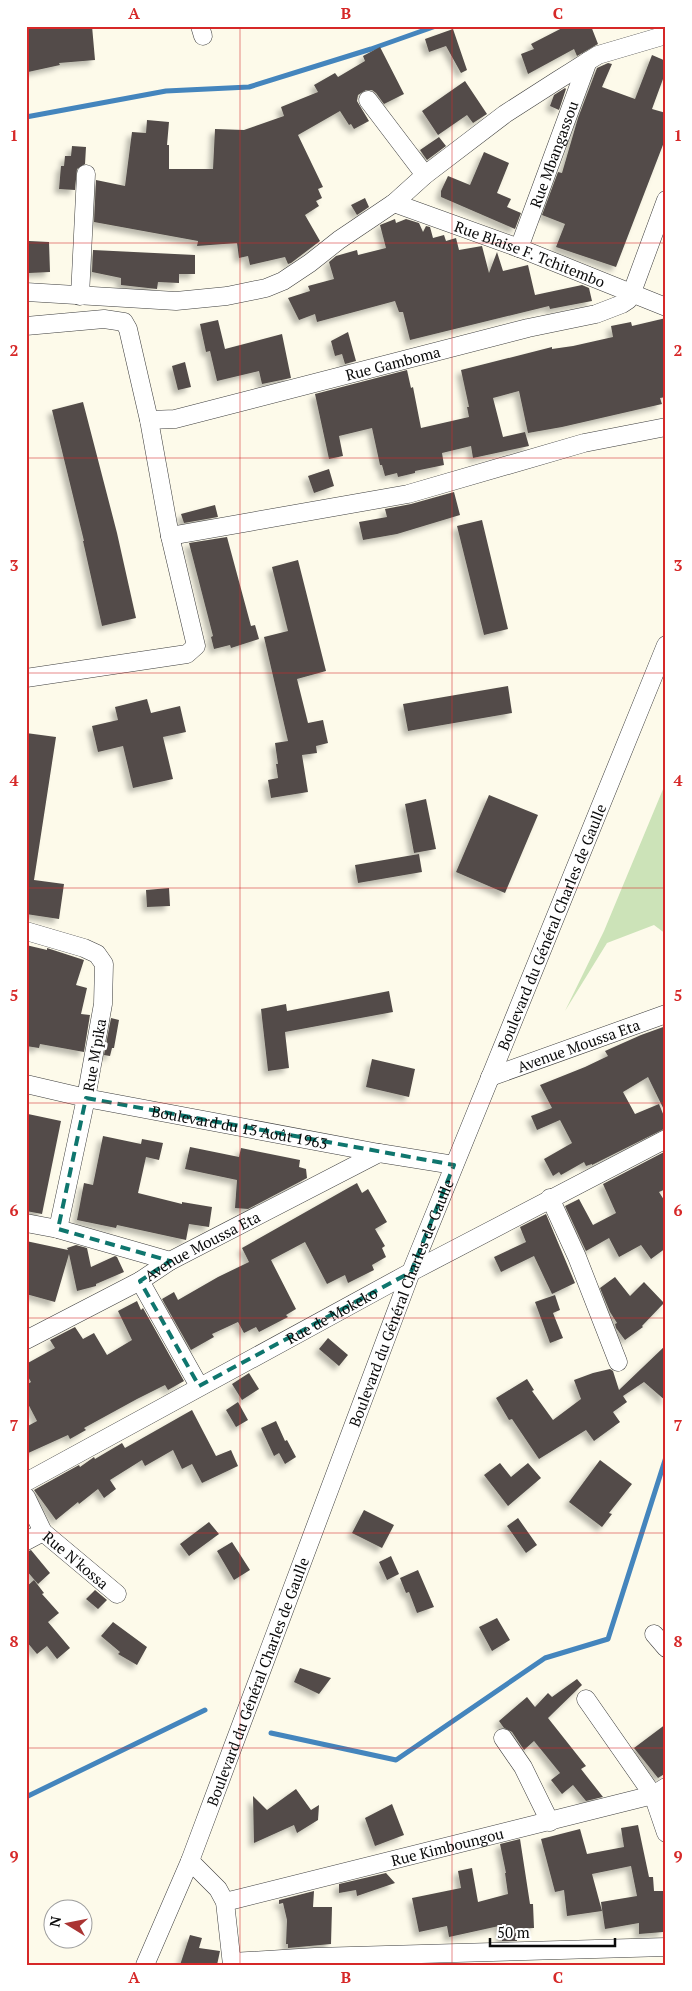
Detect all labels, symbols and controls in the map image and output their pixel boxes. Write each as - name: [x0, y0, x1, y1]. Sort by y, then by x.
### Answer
- text: A: [128, 2, 140, 24]
- text: B: [341, 2, 351, 24]
- text: C: [553, 2, 563, 24]
- street label: Rue Mbangassou: [525, 98, 583, 210]
- text: 1: [9, 124, 19, 146]
- text: 1: [673, 124, 683, 146]
- street label: Rue Blaise F. Tchitembo: [452, 216, 608, 292]
- text: 2: [9, 339, 19, 361]
- text: 2: [673, 339, 683, 361]
- street label: Rue Gamboma: [343, 341, 443, 385]
- text: 3: [9, 554, 19, 576]
- text: 3: [673, 554, 683, 576]
- text: 4: [9, 769, 19, 791]
- text: 4: [673, 769, 683, 791]
- street label: Boulevard du Général Charles de Gaulle: [492, 801, 610, 1053]
- text: 5: [9, 984, 19, 1006]
- text: 5: [673, 984, 683, 1006]
- street label: Avenue Moussa Eta: [514, 1014, 643, 1076]
- street label: Rue M'pika: [78, 1017, 110, 1093]
- street label: Boulevard du 13 Août 1963: [150, 1101, 329, 1153]
- street label: Boulevard du Général Charles de Gaulle: [344, 1176, 458, 1429]
- text: 6: [9, 1199, 19, 1221]
- text: 6: [673, 1199, 683, 1221]
- street label: Avenue Moussa Eta: [140, 1206, 264, 1285]
- street label: Rue de Mokeko: [282, 1282, 381, 1348]
- text: 7: [9, 1414, 19, 1436]
- text: 7: [673, 1414, 683, 1436]
- street label: Rue N'kossa: [39, 1526, 113, 1593]
- street label: Boulevard du Général Charles de Gaulle: [202, 1554, 313, 1809]
- text: 8: [9, 1630, 19, 1652]
- text: 8: [673, 1630, 683, 1652]
- street label: Rue Kimboungou: [389, 1823, 506, 1870]
- text: 9: [9, 1845, 19, 1867]
- text: 9: [673, 1845, 683, 1867]
- north arrow: [42, 1898, 92, 1948]
- text: N: [44, 1914, 65, 1929]
- scale bar: [490, 1916, 614, 1948]
- text: 50 m: [497, 1922, 530, 1942]
- text: A: [128, 1966, 140, 1988]
- text: B: [341, 1966, 351, 1988]
- text: C: [553, 1966, 563, 1988]

